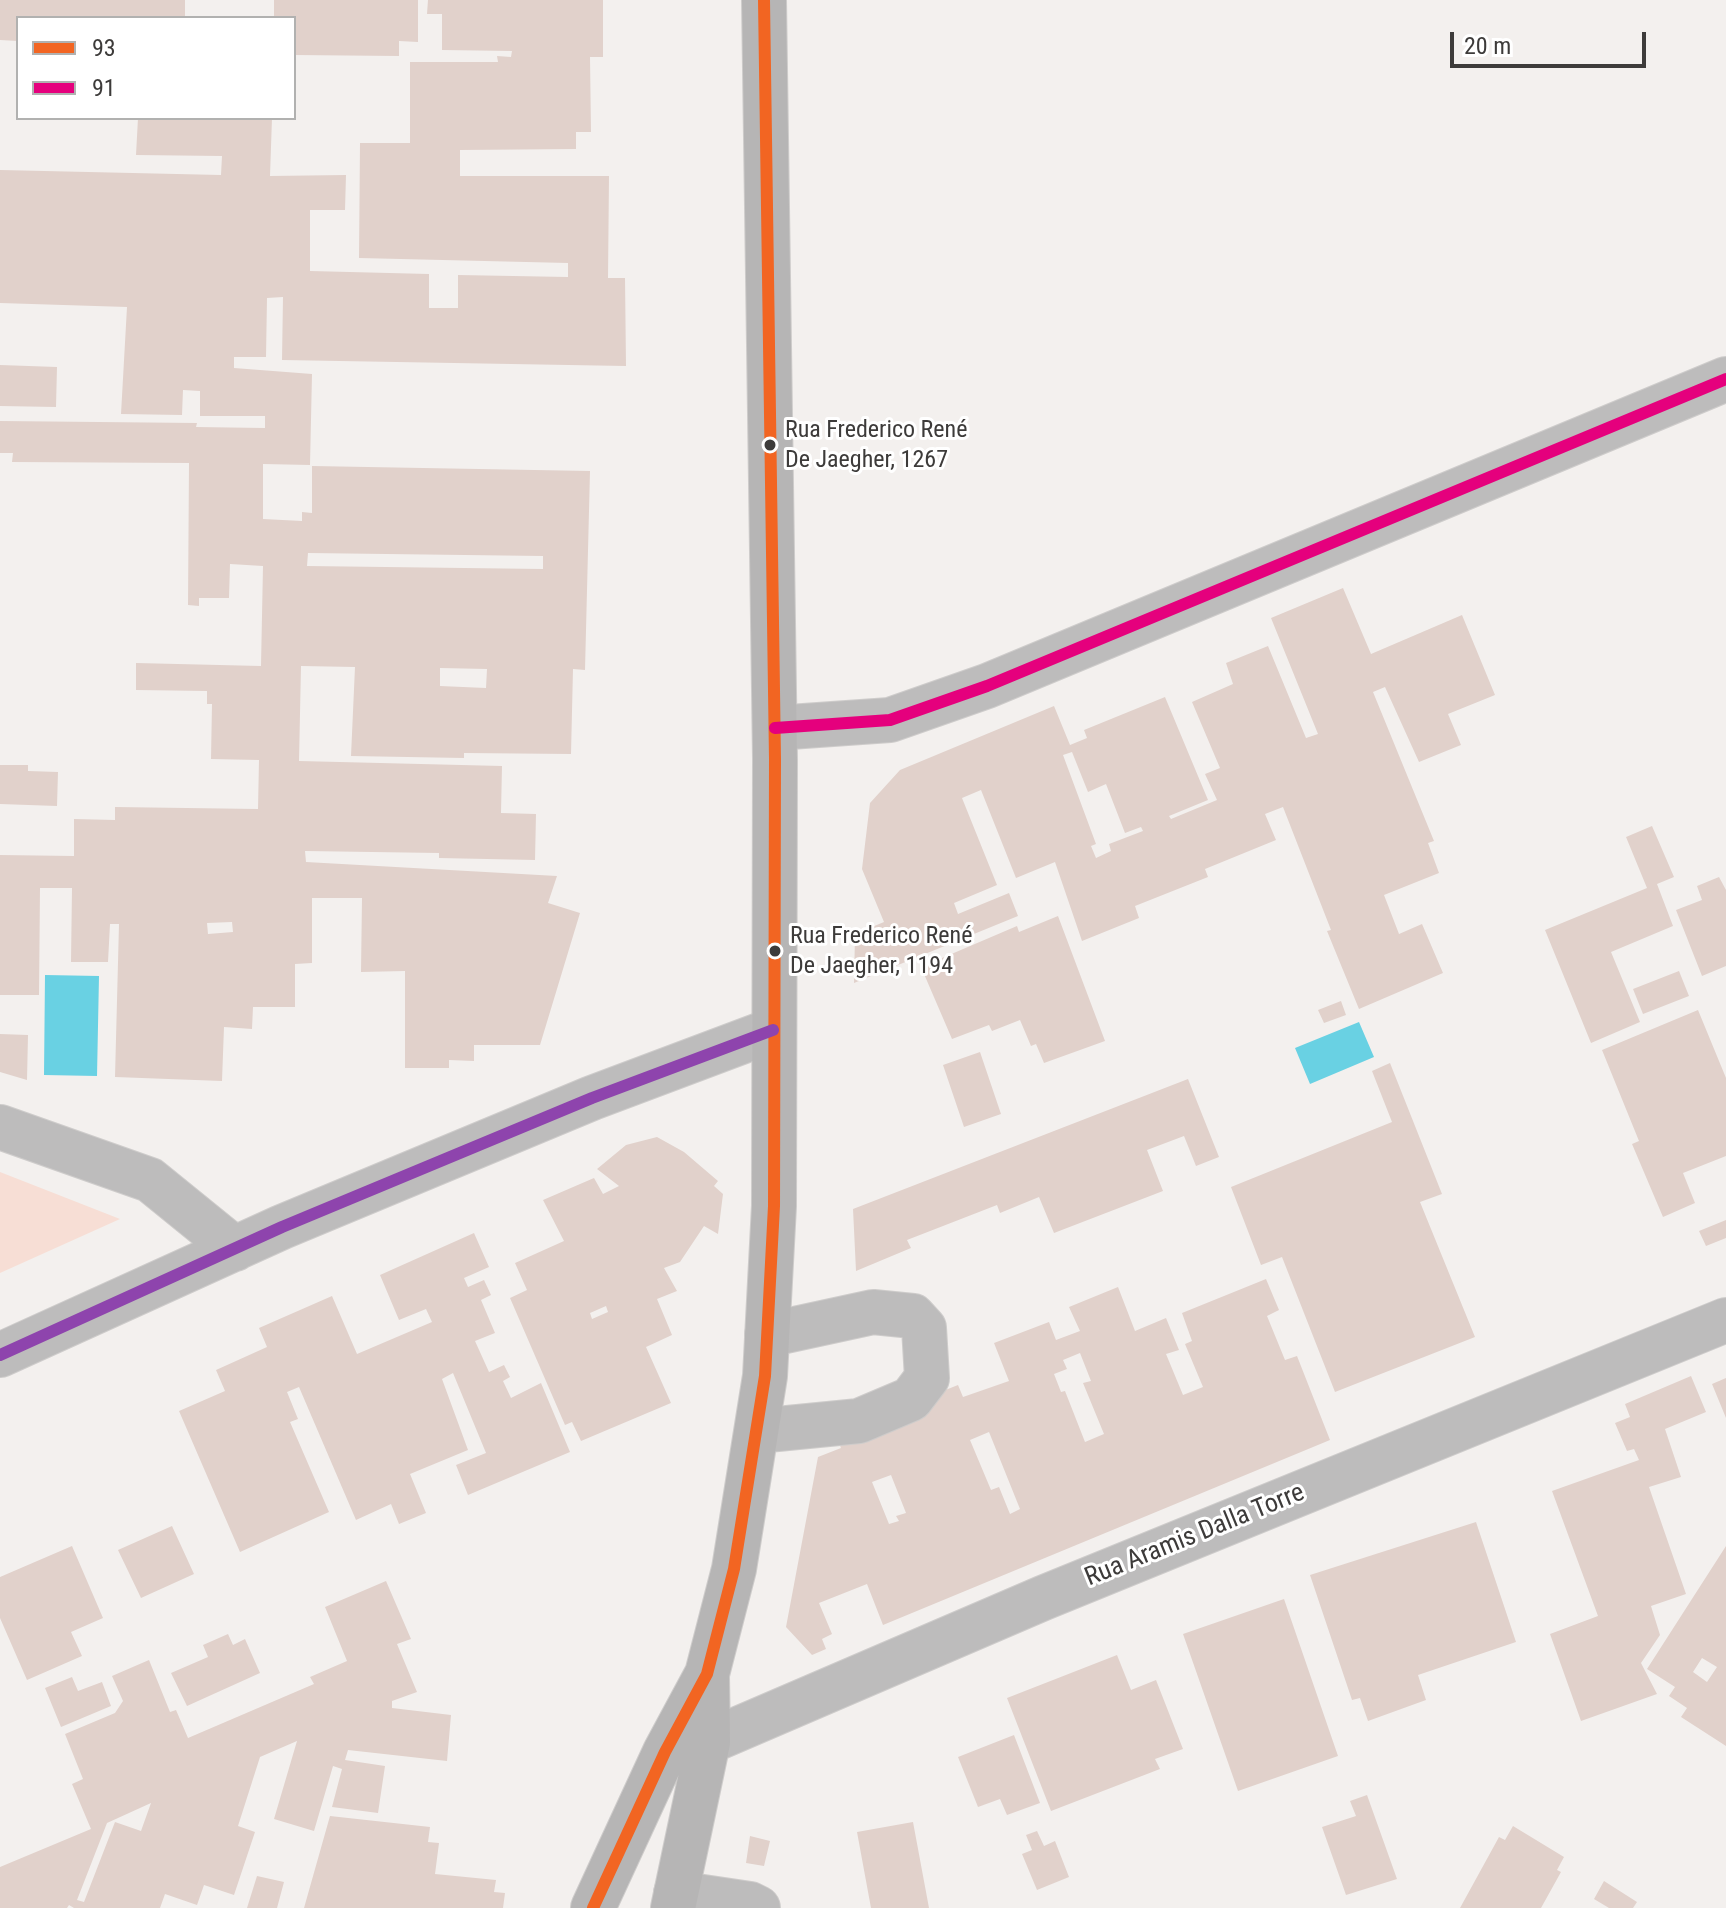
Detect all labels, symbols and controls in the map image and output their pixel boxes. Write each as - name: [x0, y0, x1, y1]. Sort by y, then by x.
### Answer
- legend: [16, 16, 296, 120]
- scale bar: [1454, 16, 1650, 66]
- text: 20 m: [1464, 32, 1511, 60]
- text: 93: [92, 34, 116, 62]
- text: 91: [92, 74, 116, 102]
- place label: Rua Frederico René De Jaegher, 1267: [785, 417, 967, 473]
- marker: Rua Frederico René De Jaegher, 1267: [762, 437, 778, 453]
- place label: Rua Frederico René De Jaegher, 1194: [790, 923, 972, 979]
- marker: Rua Frederico René De Jaegher, 1194: [767, 943, 783, 959]
- street label: Rua Aramis Dalla Torre: [1081, 1478, 1309, 1594]

